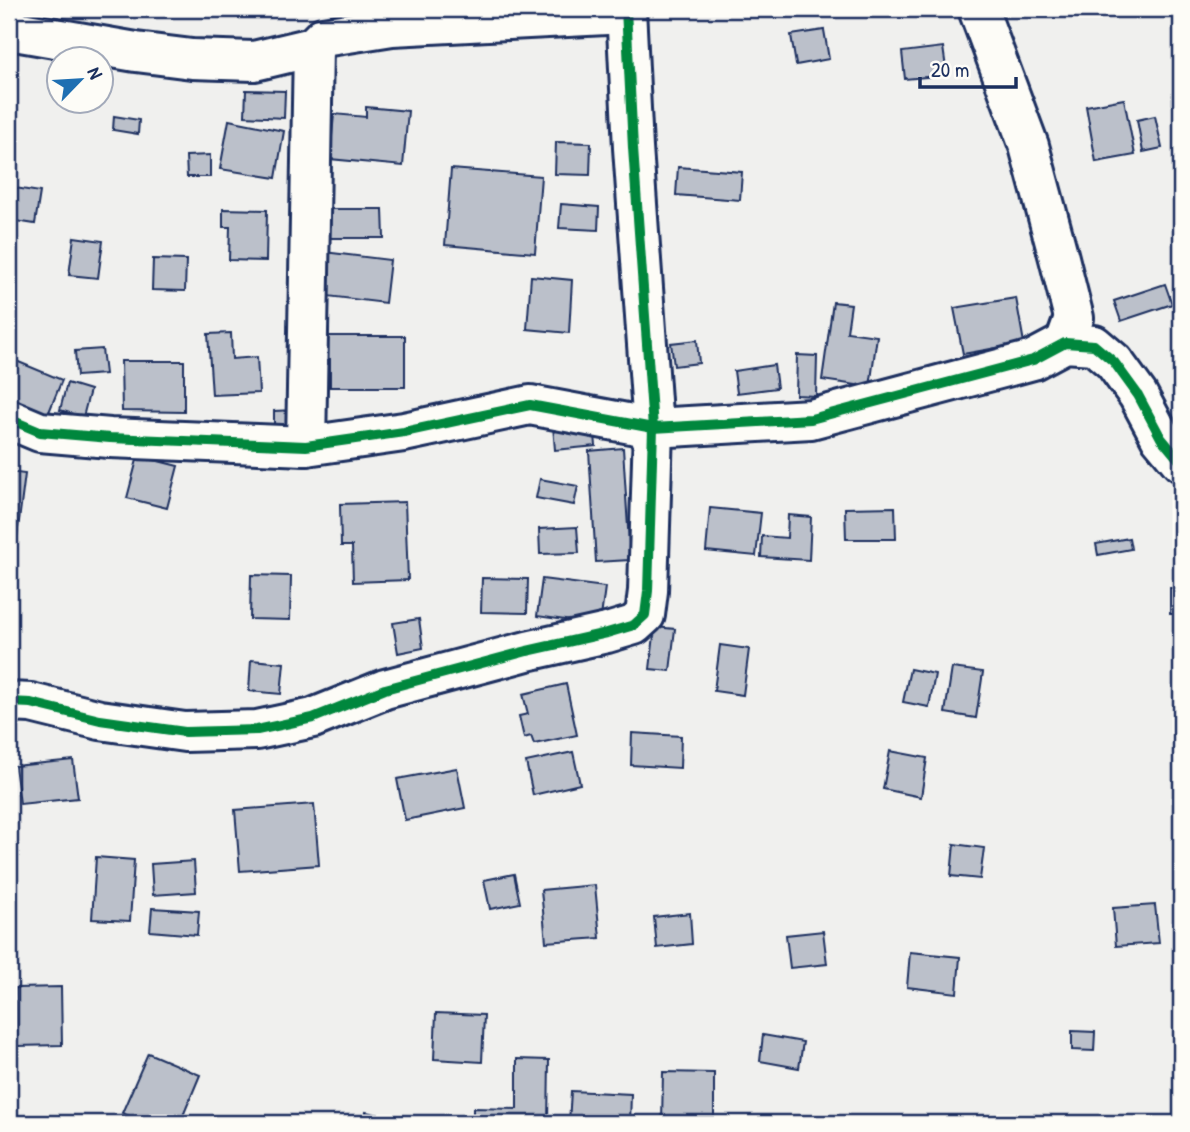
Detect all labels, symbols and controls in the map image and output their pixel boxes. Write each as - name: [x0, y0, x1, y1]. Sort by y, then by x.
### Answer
- north arrow: [46, 46, 116, 116]
- scale bar: [920, 46, 1017, 90]
- text: 20 m: [931, 55, 969, 84]
- text: N: [81, 63, 109, 83]

